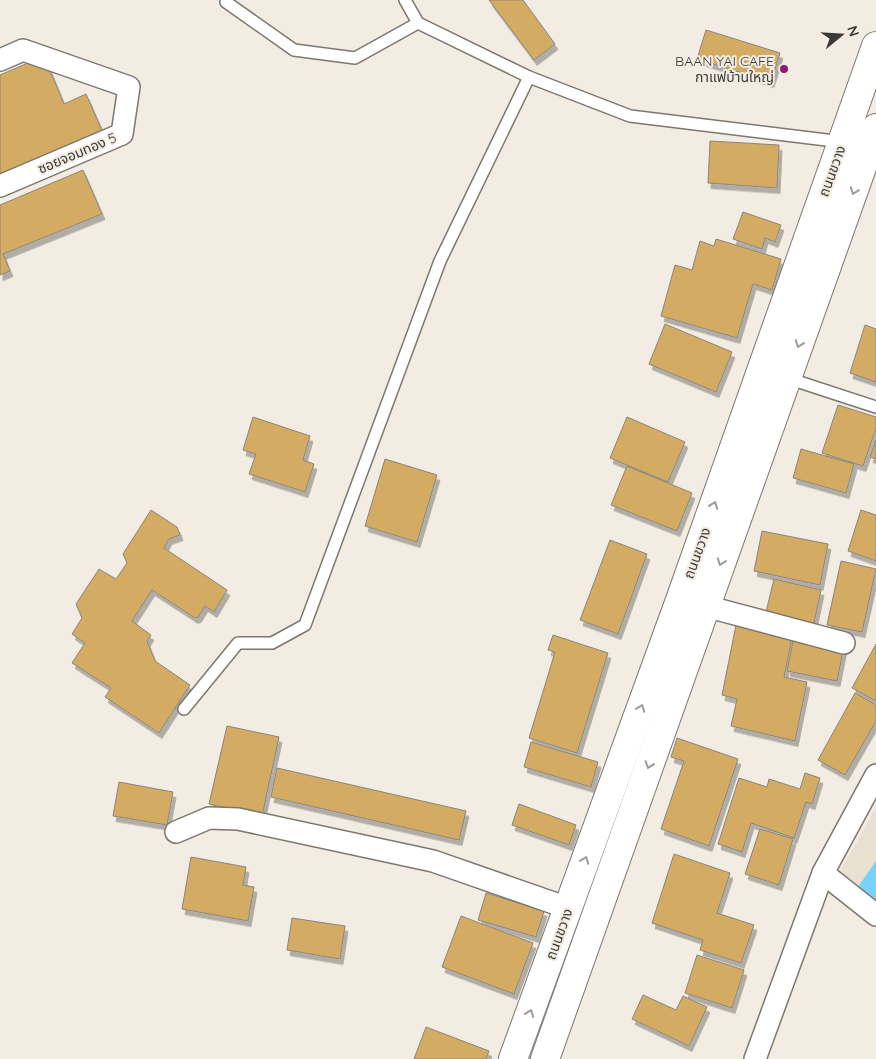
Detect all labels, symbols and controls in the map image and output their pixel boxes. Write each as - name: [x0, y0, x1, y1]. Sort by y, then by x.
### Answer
- north arrow: [816, 10, 866, 60]
- text: N: [843, 23, 864, 39]
- place label: BAAN YAI CAFE กาแฟบ้านใหญ่: [675, 52, 774, 86]
- marker: BAAN YAI CAFE กาแฟบ้านใหญ่: [778, 63, 790, 75]
- street label: ซอยจอมทอง 5: [35, 128, 119, 178]
- street label: ถนนขวาง: [814, 143, 850, 199]
- one-way arrow: [850, 186, 860, 194]
- one-way arrow: [795, 339, 805, 347]
- one-way arrow: [708, 502, 718, 510]
- street label: ถนนขวาง: [679, 525, 715, 581]
- one-way arrow: [717, 558, 727, 566]
- one-way arrow: [635, 704, 645, 712]
- one-way arrow: [645, 760, 655, 769]
- one-way arrow: [579, 857, 589, 865]
- street label: ถนนขวาง: [541, 906, 577, 962]
- one-way arrow: [524, 1009, 534, 1018]

